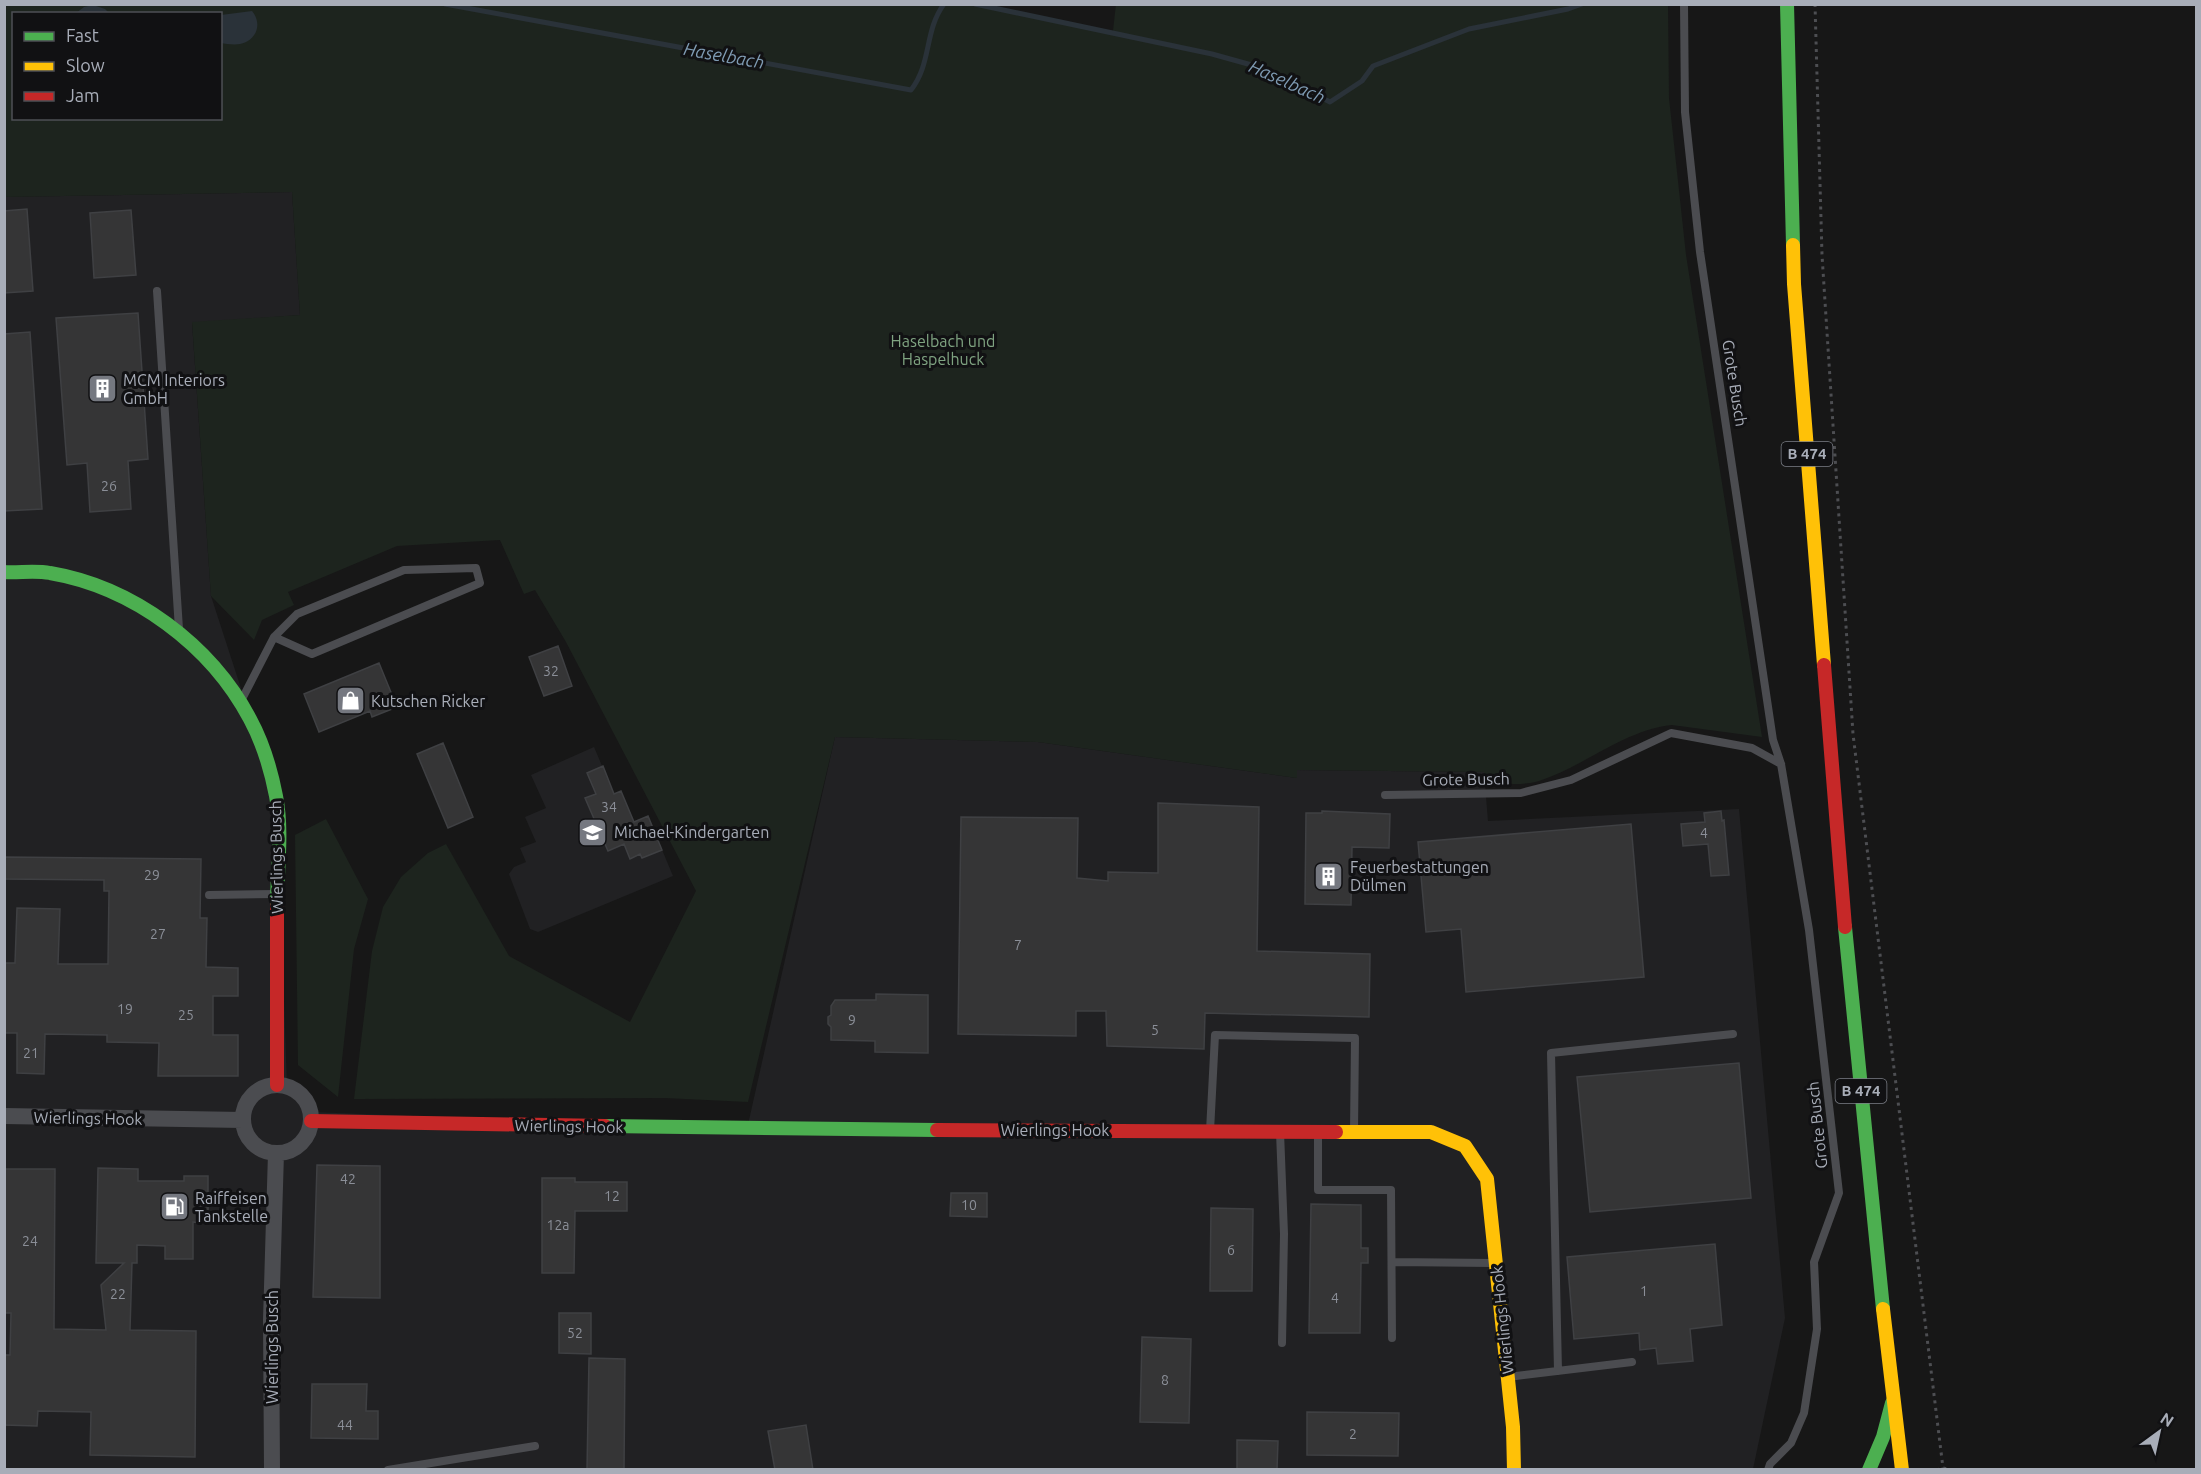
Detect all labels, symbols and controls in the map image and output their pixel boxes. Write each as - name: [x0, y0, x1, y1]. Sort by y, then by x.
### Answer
- legend: [12, 12, 222, 120]
- text: Fast: [66, 25, 99, 45]
- water label: Haselbach: [682, 38, 766, 72]
- text: Slow: [66, 55, 105, 75]
- water label: Haselbach: [1246, 55, 1329, 107]
- text: Jam: [66, 85, 100, 105]
- park label: Haselbach und Haspelhuck: [891, 332, 995, 368]
- street label: Grote Busch: [1719, 338, 1751, 428]
- place label: MCM Interiors GmbH: [123, 371, 225, 407]
- building icon: MCM Interiors GmbH: [86, 373, 118, 405]
- road number: B 474: [1782, 442, 1832, 466]
- house number: 26: [101, 478, 117, 494]
- house number: 32: [543, 663, 559, 679]
- shop icon: Kutschen Ricker: [334, 685, 366, 717]
- place label: Kutschen Ricker: [371, 692, 485, 710]
- street label: Grote Busch: [1422, 769, 1510, 789]
- house number: 34: [601, 799, 617, 815]
- street label: Wierlings Busch: [266, 800, 286, 914]
- school or university icon: Michael-Kindergarten: [577, 816, 609, 848]
- place label: Michael-Kindergarten: [614, 823, 769, 841]
- house number: 4: [1700, 825, 1708, 841]
- place label: Feuerbestattungen Dülmen: [1350, 858, 1489, 894]
- building icon: Feuerbestattungen Dülmen: [1313, 860, 1345, 892]
- house number: 29: [144, 867, 160, 883]
- house number: 27: [150, 926, 166, 942]
- house number: 7: [1014, 937, 1022, 953]
- house number: 19: [117, 1001, 133, 1017]
- house number: 25: [178, 1007, 194, 1023]
- house number: 9: [848, 1012, 856, 1028]
- house number: 5: [1151, 1022, 1159, 1038]
- house number: 21: [23, 1045, 39, 1061]
- road number: B 474: [1836, 1079, 1886, 1103]
- street label: Grote Busch: [1803, 1081, 1831, 1169]
- street label: Wierlings Hook: [33, 1108, 143, 1128]
- street label: Wierlings Hook: [514, 1116, 624, 1136]
- street label: Wierlings Hook: [1001, 1121, 1109, 1139]
- house number: 42: [340, 1171, 356, 1187]
- house number: 12: [604, 1188, 620, 1204]
- place label: Raiffeisen Tankstelle: [195, 1189, 268, 1225]
- fuel station icon: Raiffeisen Tankstelle: [158, 1191, 190, 1223]
- house number: 10: [961, 1197, 977, 1213]
- house number: 12a: [547, 1217, 570, 1233]
- house number: 24: [22, 1233, 38, 1249]
- house number: 6: [1227, 1242, 1235, 1258]
- street label: Wierlings Hook: [1487, 1265, 1517, 1375]
- house number: 1: [1640, 1283, 1648, 1299]
- house number: 22: [110, 1286, 126, 1302]
- street label: Wierlings Busch: [263, 1290, 281, 1404]
- house number: 4: [1331, 1290, 1339, 1306]
- house number: 52: [567, 1325, 583, 1341]
- house number: 8: [1161, 1372, 1169, 1388]
- north arrow: [2129, 1402, 2189, 1462]
- text: N: [2157, 1409, 2177, 1430]
- house number: 44: [337, 1417, 353, 1433]
- house number: 2: [1349, 1426, 1357, 1442]

